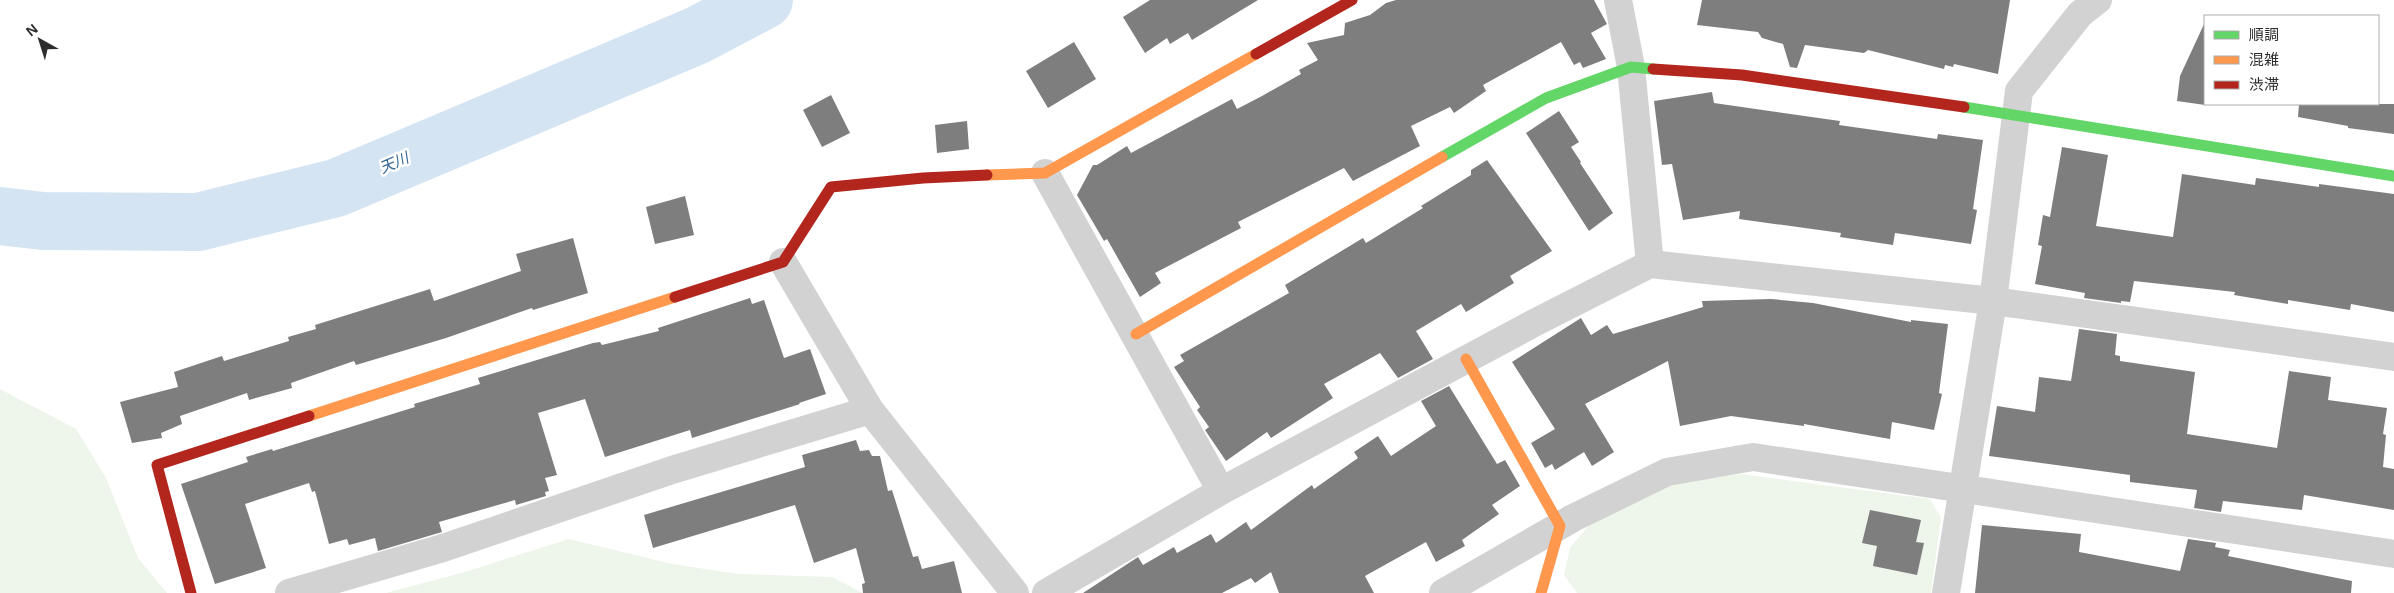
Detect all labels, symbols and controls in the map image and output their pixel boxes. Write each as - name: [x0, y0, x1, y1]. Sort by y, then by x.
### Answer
- north arrow: [15, 15, 65, 65]
- legend: [2204, 15, 2379, 105]
- text: N: [23, 20, 41, 39]
- text: 順調: [2249, 26, 2279, 43]
- text: 混雑: [2249, 51, 2279, 68]
- text: 渋滞: [2249, 76, 2279, 93]
- water label: 天川: [377, 148, 413, 176]

